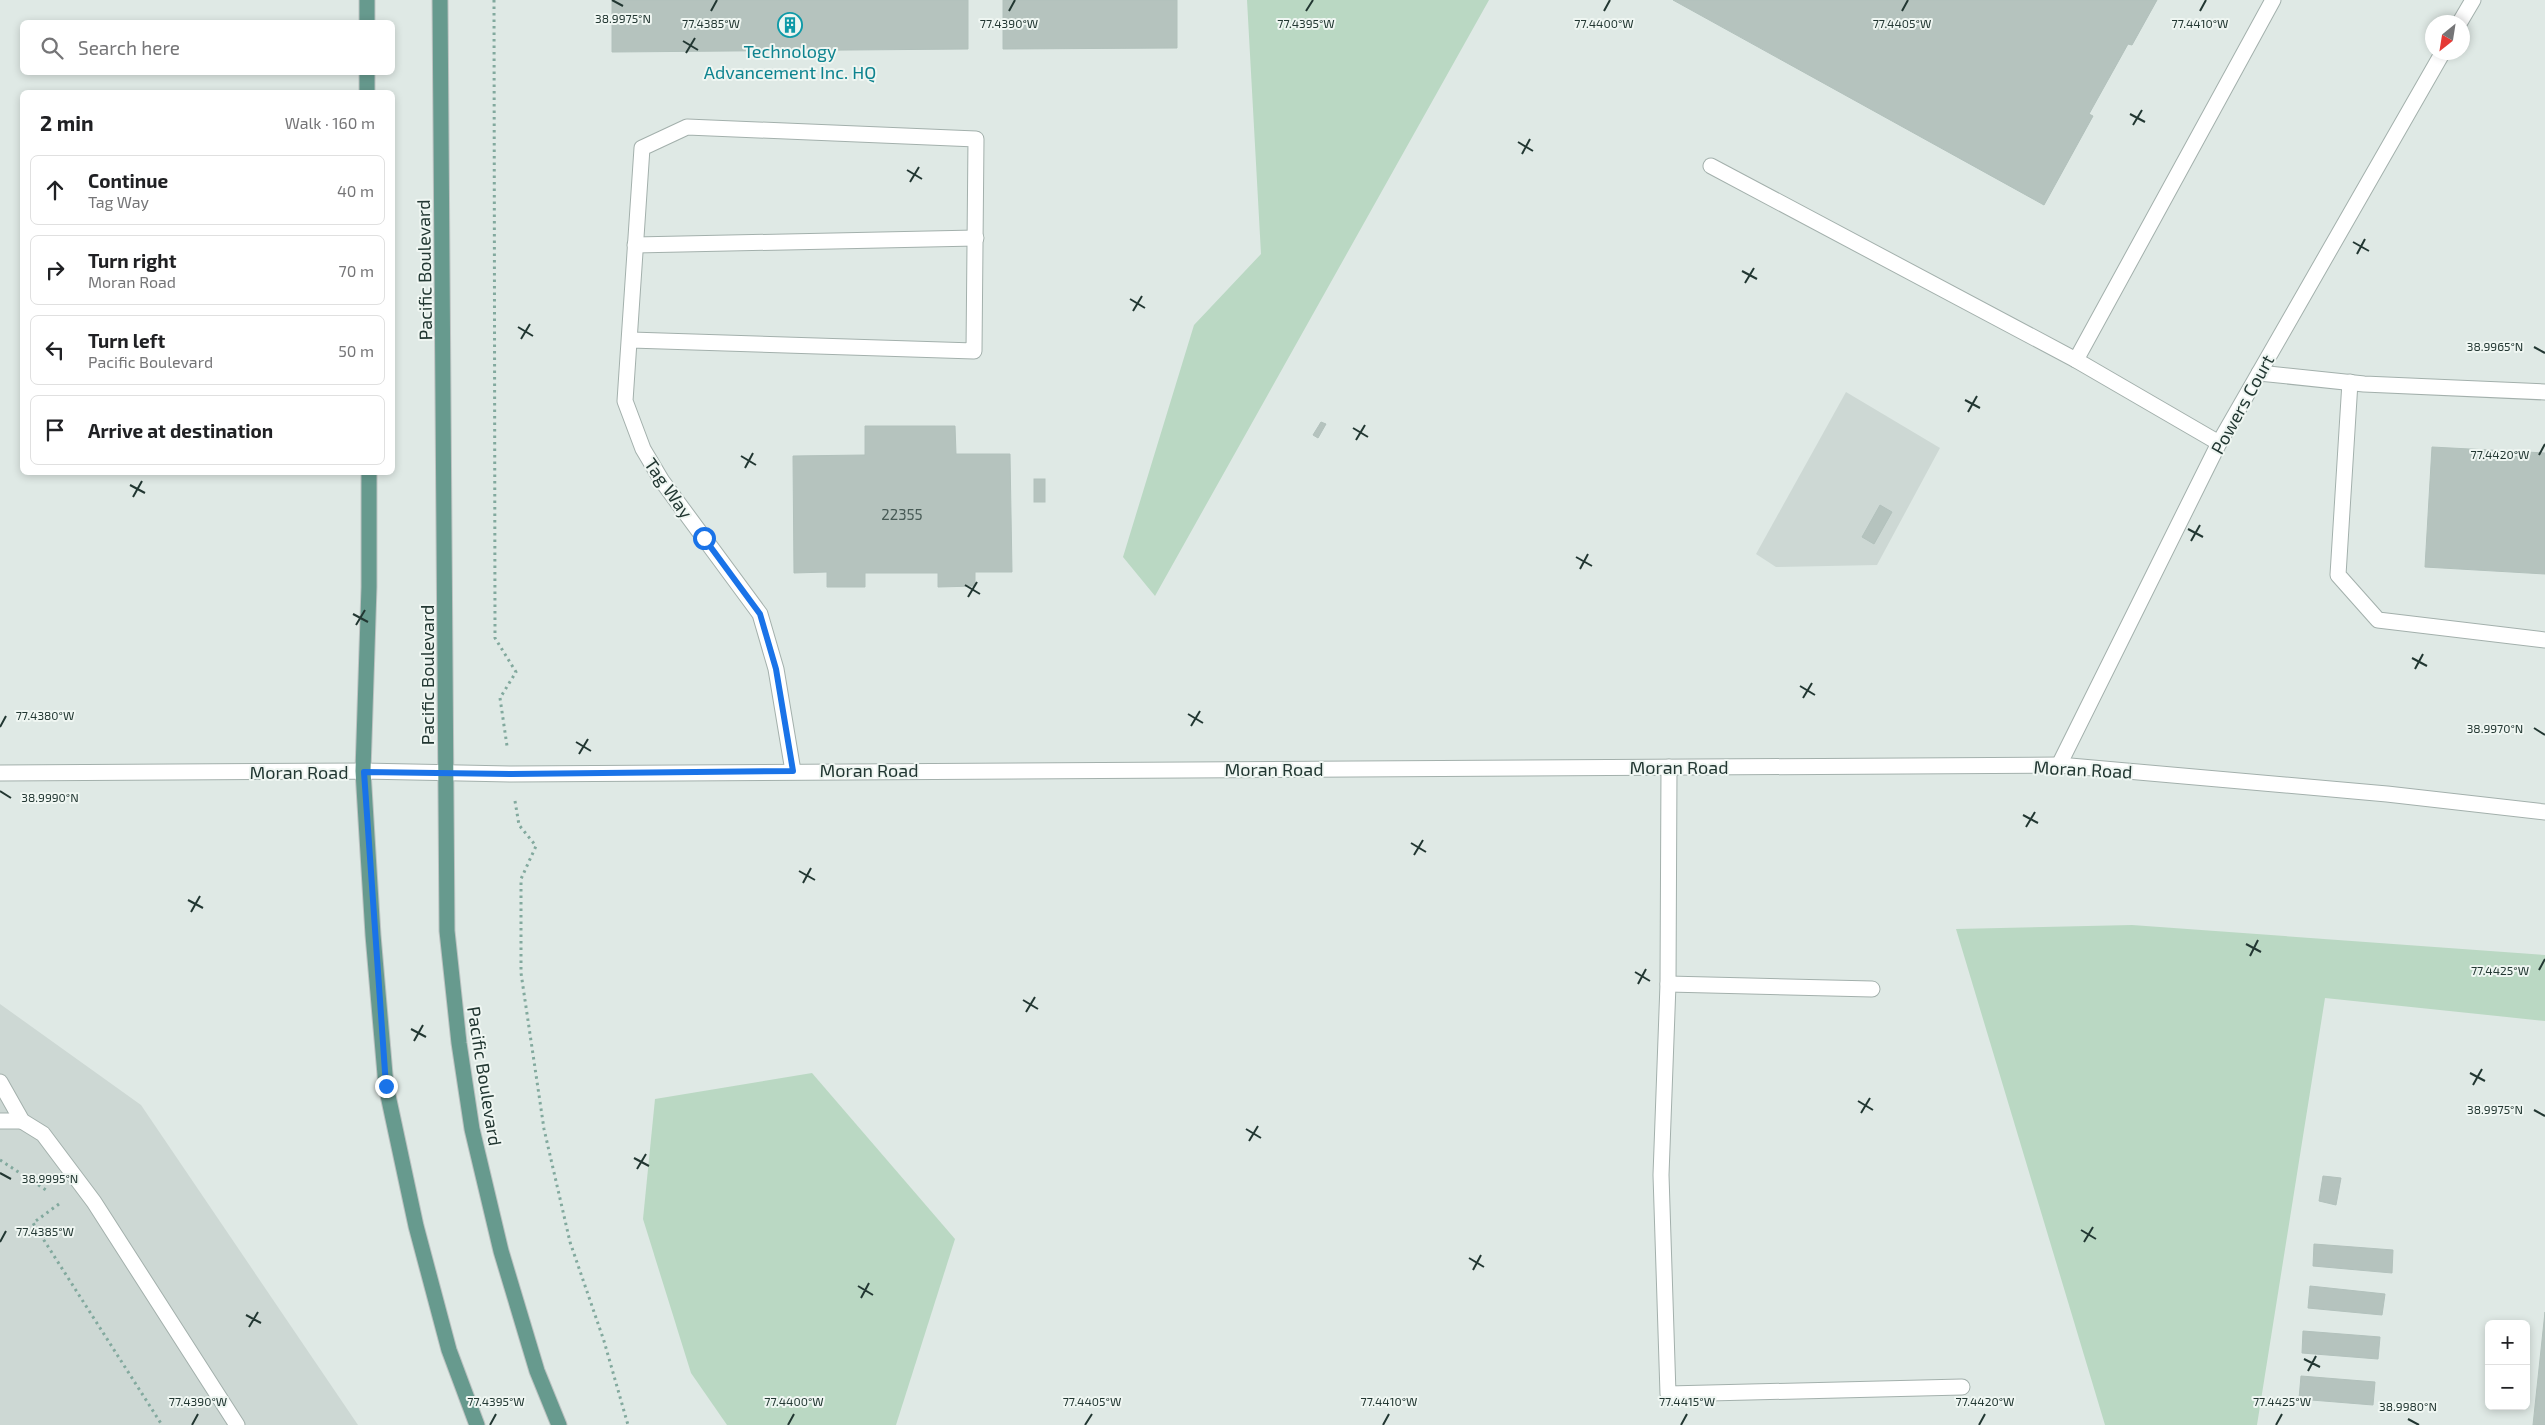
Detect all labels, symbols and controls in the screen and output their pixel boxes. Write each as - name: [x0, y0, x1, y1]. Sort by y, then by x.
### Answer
- text: 38.9975°N: [595, 11, 651, 25]
- building icon: Technology Advancement Inc. HQ: [777, 12, 803, 38]
- north arrow: [2425, 15, 2470, 60]
- text: 77.4385°W: [682, 16, 740, 30]
- text: 77.4390°W: [980, 16, 1038, 30]
- text: 77.4395°W: [1277, 16, 1335, 30]
- text: 77.4400°W: [1574, 16, 1634, 30]
- text: 77.4405°W: [1873, 16, 1931, 30]
- text: 77.4410°W: [2172, 16, 2228, 30]
- search box: [20, 20, 395, 75]
- icon: search: [38, 34, 66, 62]
- text: Search here: [78, 36, 180, 59]
- place label: Technology Advancement Inc. HQ: [704, 40, 876, 83]
- text: 2 min: [40, 110, 94, 135]
- text: Walk · 160 m: [285, 113, 375, 132]
- text: Continue: [88, 169, 168, 192]
- icon: ahead: [41, 176, 69, 204]
- text: 40 m: [337, 181, 374, 200]
- text: Tag Way: [88, 192, 149, 211]
- street label: Pacific Boulevard: [412, 199, 436, 341]
- text: Turn right: [88, 249, 176, 272]
- icon: right: [41, 256, 69, 284]
- text: 70 m: [339, 261, 374, 280]
- text: Moran Road: [88, 272, 176, 291]
- text: Turn left: [88, 329, 165, 352]
- icon: left: [41, 336, 69, 364]
- text: 38.9965°N: [2467, 339, 2523, 353]
- text: 50 m: [338, 341, 374, 360]
- street label: Powers Court: [2206, 350, 2278, 458]
- text: Pacific Boulevard: [88, 352, 213, 371]
- icon: arrive: [41, 416, 69, 444]
- text: Arrive at destination: [88, 419, 273, 442]
- text: 77.4420°W: [2471, 447, 2529, 461]
- street label: Tag Way: [640, 454, 698, 523]
- house number: 22355: [881, 505, 923, 523]
- route start: [693, 527, 716, 550]
- street label: Pacific Boulevard: [416, 605, 438, 745]
- text: 77.4380°W: [16, 708, 74, 722]
- text: 38.9970°N: [2467, 721, 2523, 735]
- street label: Moran Road: [2033, 755, 2133, 783]
- street label: Moran Road: [1629, 756, 1729, 778]
- street label: Moran Road: [1224, 758, 1324, 780]
- street label: Moran Road: [819, 759, 919, 781]
- street label: Moran Road: [249, 761, 349, 783]
- text: 38.9990°N: [21, 790, 79, 804]
- text: 77.4425°W: [2471, 963, 2529, 977]
- street label: Pacific Boulevard: [463, 1005, 507, 1147]
- route end: [375, 1075, 398, 1098]
- text: 38.9975°N: [2467, 1102, 2523, 1116]
- text: 38.9995°N: [22, 1171, 78, 1185]
- text: 77.4385°W: [16, 1224, 74, 1238]
- map controls: [2485, 1320, 2530, 1410]
- button: +: [2485, 1320, 2530, 1365]
- button: −: [2485, 1365, 2530, 1410]
- text: 77.4390°W: [169, 1394, 227, 1408]
- text: 77.4395°W: [467, 1394, 525, 1408]
- text: 77.4400°W: [764, 1394, 824, 1408]
- text: 77.4405°W: [1063, 1394, 1121, 1408]
- text: 77.4410°W: [1361, 1394, 1417, 1408]
- text: 77.4415°W: [1659, 1394, 1715, 1408]
- text: 77.4420°W: [1956, 1394, 2014, 1408]
- text: 77.4425°W: [2253, 1394, 2311, 1408]
- text: 38.9980°N: [2379, 1399, 2437, 1413]

